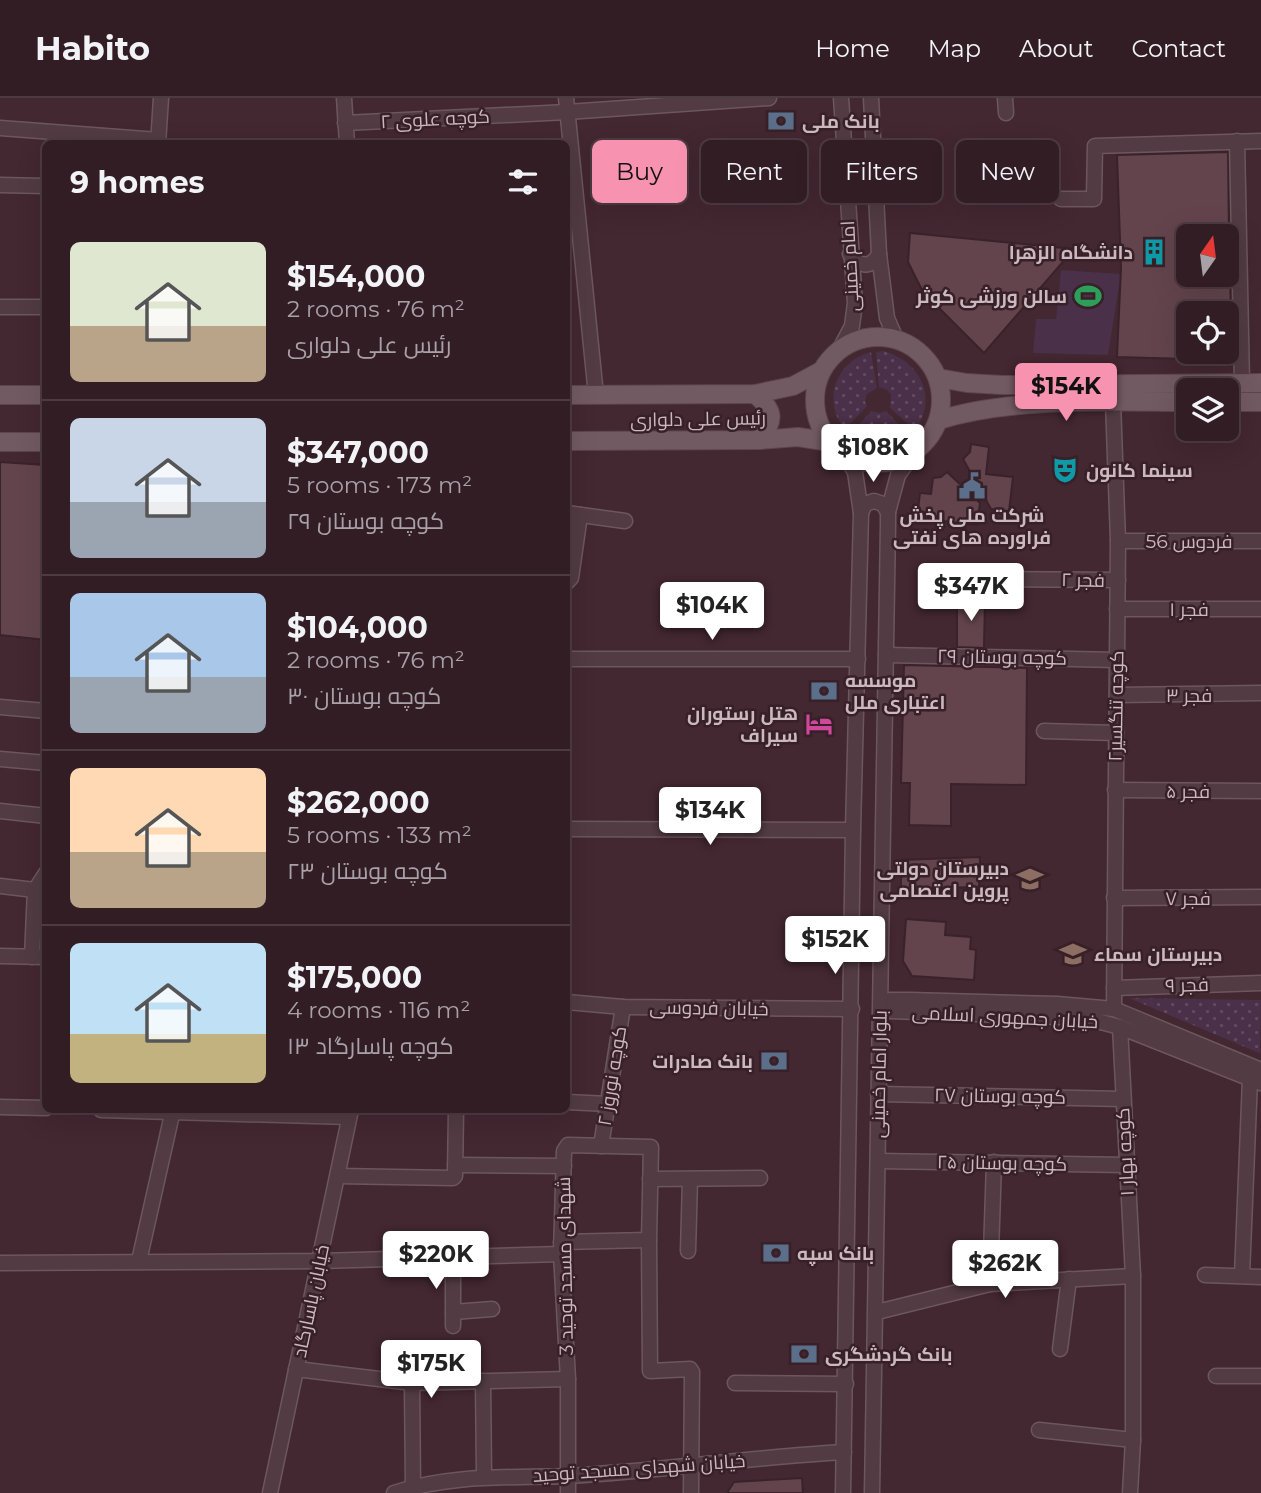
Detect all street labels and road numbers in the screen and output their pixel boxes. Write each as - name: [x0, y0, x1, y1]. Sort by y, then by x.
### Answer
- street label: کوچه علوی ۲: [380, 105, 490, 134]
- street label: امام خمینی: [836, 220, 866, 312]
- street label: رئیس علی دلواری: [630, 406, 766, 432]
- street label: فردوس 56: [1145, 530, 1233, 553]
- street label: فجر ۲: [1061, 568, 1105, 592]
- street label: فجر ۱: [1169, 598, 1209, 621]
- street label: کوچه بوستان ۲۹: [937, 644, 1067, 671]
- street label: کوچه تنگسیر۲: [1104, 650, 1129, 762]
- street label: فجر ۳: [1166, 684, 1212, 707]
- street label: فجر ۵: [1166, 780, 1210, 803]
- street label: فجر ۷: [1165, 887, 1211, 910]
- street label: فجر ۹: [1165, 973, 1209, 997]
- street label: خیابان فردوسی: [649, 995, 769, 1021]
- street label: خیابان جمهوری اسلامی: [911, 1001, 1099, 1033]
- street label: بلوار امام خمینی: [866, 1010, 894, 1138]
- street label: کوچه نوروز ۲: [593, 1024, 632, 1128]
- street label: کوچه بوستان ۲۷: [934, 1083, 1066, 1110]
- street label: کوچه بهار ۱: [1111, 1107, 1140, 1197]
- street label: کوچه بوستان ۲۵: [937, 1150, 1067, 1177]
- street label: شهدای مسجد توحید 3: [552, 1176, 578, 1356]
- street label: خیابان پاسارگاد: [288, 1243, 335, 1360]
- street label: خیابان شهدای مسجد توحید: [532, 1449, 746, 1487]

